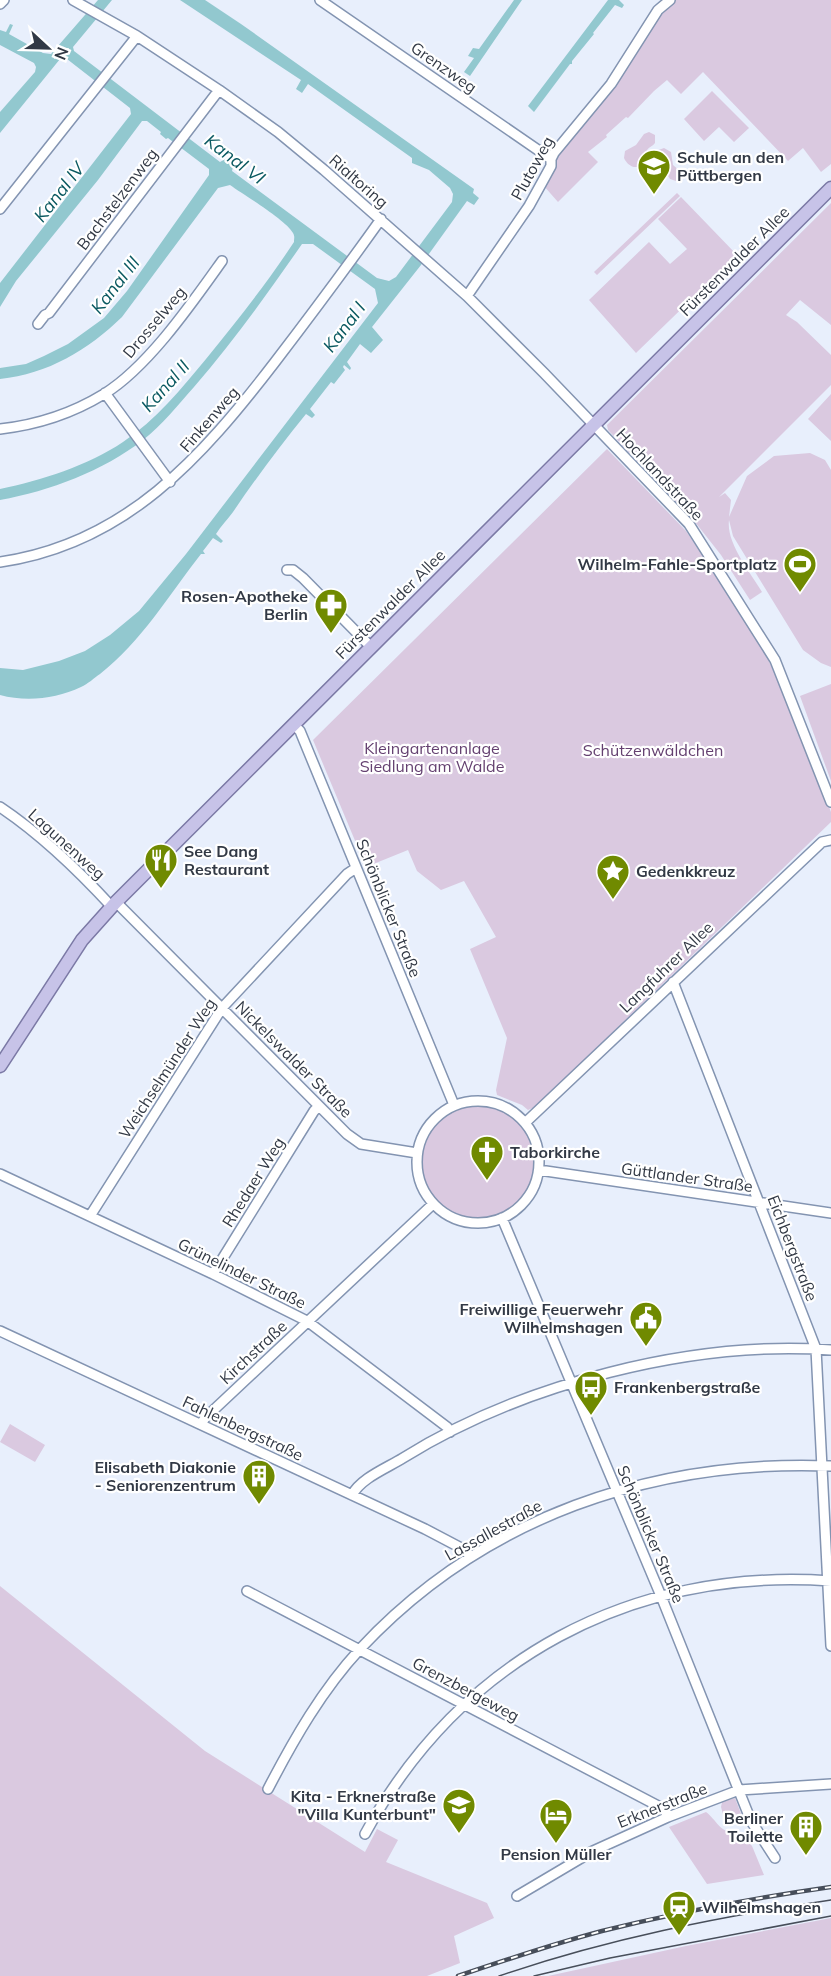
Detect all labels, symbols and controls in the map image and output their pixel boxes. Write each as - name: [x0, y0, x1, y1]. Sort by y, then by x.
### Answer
- north arrow: [18, 18, 78, 78]
- street label: Grenzweg: [407, 37, 481, 97]
- text: N: [50, 44, 73, 63]
- water label: Kanal VI: [200, 129, 270, 189]
- street label: Plutoweg: [506, 132, 558, 204]
- street label: Bachstelzenweg: [72, 144, 162, 254]
- place label: Schule an den Püttbergen: [677, 147, 784, 185]
- school or university icon: Schule an den Püttbergen: [636, 148, 672, 195]
- street label: Rialtoring: [325, 150, 393, 212]
- water label: Kanal IV: [28, 156, 90, 227]
- street label: Fürstenwalder Allee: [675, 202, 793, 320]
- water label: Kanal III: [85, 251, 145, 318]
- street label: Drosselweg: [118, 282, 190, 362]
- water label: Kanal I: [318, 297, 371, 357]
- water label: Kanal II: [136, 355, 194, 417]
- street label: Finkenweg: [175, 382, 243, 456]
- street label: Hochlandstraße: [612, 424, 708, 524]
- street label: Fürstenwalder Allee: [331, 545, 449, 663]
- sports icon: Wilhelm-Fahle-Sportplatz: [782, 546, 818, 593]
- place label: Wilhelm-Fahle-Sportplatz: [577, 554, 777, 574]
- place label: Rosen-Apotheke Berlin: [181, 586, 308, 624]
- pharmacy icon: Rosen-Apotheke Berlin: [313, 587, 349, 634]
- park label: Kleingartenanlage Siedlung am Walde: [360, 738, 504, 776]
- park label: Schützenwäldchen: [583, 740, 723, 760]
- street label: Lagunenweg: [24, 804, 110, 884]
- street label: Schönblicker Straße: [352, 836, 426, 980]
- place label: See Dang Restaurant: [184, 841, 269, 879]
- restaurant icon: See Dang Restaurant: [143, 842, 179, 889]
- place icon: Gedenkkreuz: [595, 853, 631, 900]
- place label: Gedenkkreuz: [636, 861, 736, 881]
- street label: Langfuhrer Allee: [615, 917, 717, 1017]
- street label: Weichselmünder Weg: [114, 994, 220, 1142]
- street label: Nickelswalder Straße: [231, 996, 357, 1122]
- street label: Rhedaer Weg: [217, 1133, 289, 1231]
- church icon: Taborkirche: [469, 1134, 505, 1181]
- place label: Taborkirche: [510, 1142, 600, 1162]
- street label: Güttlander Straße: [620, 1158, 754, 1196]
- street label: Eichbergstraße: [764, 1192, 822, 1304]
- street label: Grünelinder Straße: [175, 1233, 309, 1313]
- place label: Freiwillige Feuerwehr Wilhelmshagen: [460, 1299, 624, 1337]
- public building icon: Freiwillige Feuerwehr Wilhelmshagen: [628, 1300, 664, 1347]
- street label: Kirchstraße: [215, 1316, 291, 1388]
- bus stop icon: Frankenbergstraße: [573, 1369, 609, 1416]
- place label: Frankenbergstraße: [614, 1377, 761, 1397]
- street label: Fahlenbergstraße: [179, 1391, 307, 1465]
- place label: Elisabeth Diakonie - Seniorenzentrum: [94, 1457, 236, 1495]
- building icon: Elisabeth Diakonie - Seniorenzentrum: [241, 1458, 277, 1505]
- street label: Schönblicker Straße: [613, 1462, 689, 1606]
- street label: Lassallestraße: [441, 1495, 545, 1565]
- street label: Grenzbergeweg: [409, 1652, 523, 1726]
- street label: Erknerstraße: [614, 1778, 710, 1832]
- place label: Kita - Erknerstraße "Villa Kunterbunt": [290, 1786, 436, 1824]
- school or university icon: Kita - Erknerstraße "Villa Kunterbunt": [441, 1787, 477, 1834]
- hotel icon: Pension Müller: [538, 1797, 574, 1844]
- place label: Berliner Toilette: [724, 1808, 784, 1846]
- building icon: Berliner Toilette: [788, 1809, 824, 1856]
- place label: Pension Müller: [500, 1844, 612, 1864]
- station icon: Wilhelmshagen: [661, 1889, 697, 1936]
- place label: Wilhelmshagen: [702, 1897, 821, 1917]

